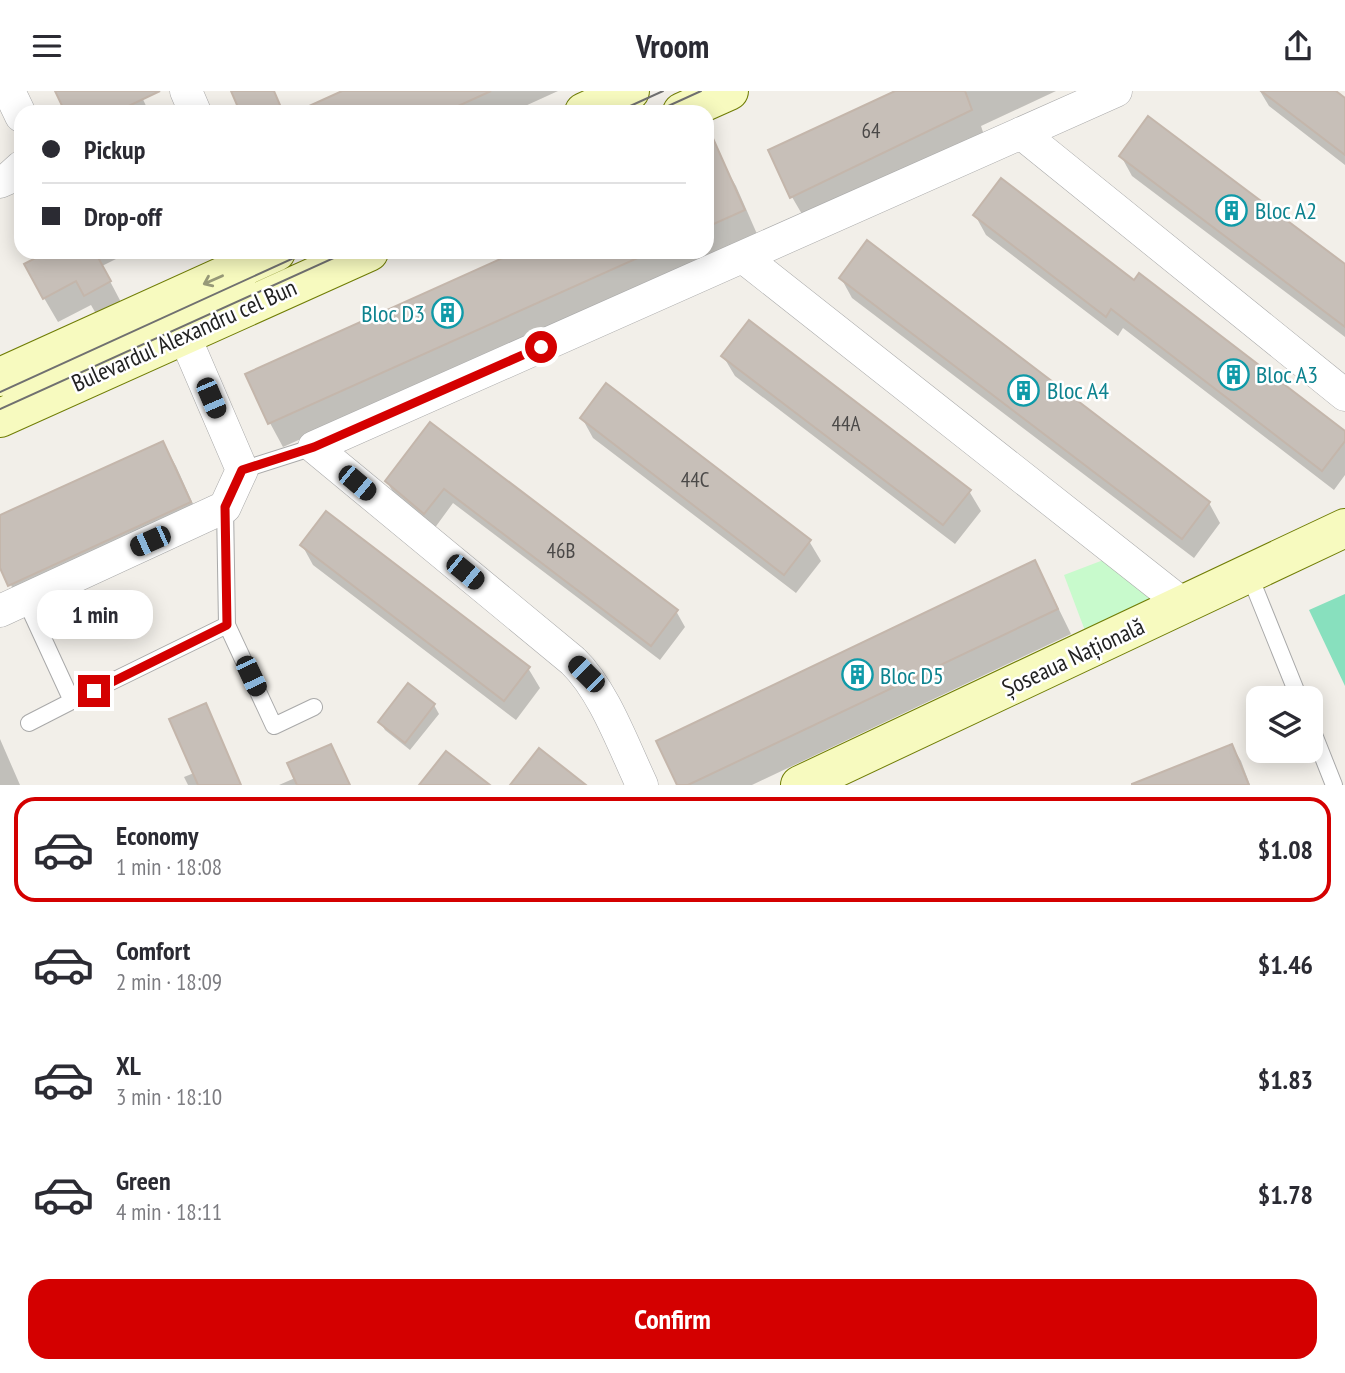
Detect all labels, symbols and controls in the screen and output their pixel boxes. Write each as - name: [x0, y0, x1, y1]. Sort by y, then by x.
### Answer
- text: Vroom: [636, 25, 709, 67]
- icon: menu: [28, 27, 66, 65]
- icon: share: [1279, 27, 1317, 65]
- house number: 64: [862, 117, 881, 144]
- text: Pickup: [84, 133, 145, 166]
- building icon: Bloc A2: [1215, 193, 1249, 227]
- place label: Bloc A2: [1255, 195, 1317, 226]
- text: Drop-off: [84, 200, 162, 233]
- street label: Bulevardul Alexandru cel Bun: [67, 271, 301, 399]
- one-way arrow: [203, 274, 225, 287]
- building icon: Bloc D3: [431, 296, 465, 330]
- place label: Bloc D3: [361, 298, 425, 329]
- route start: [525, 331, 557, 363]
- building icon: Bloc A3: [1216, 357, 1250, 391]
- place label: Bloc A3: [1256, 359, 1318, 390]
- building icon: Bloc A4: [1007, 373, 1041, 407]
- car: [194, 375, 229, 421]
- place label: Bloc A4: [1047, 375, 1109, 406]
- house number: 44A: [832, 410, 860, 437]
- car: [335, 461, 380, 505]
- house number: 44C: [681, 466, 710, 493]
- car: [127, 523, 174, 559]
- house number: 46B: [547, 537, 575, 564]
- car: [443, 551, 488, 593]
- callout: 1 min: [36, 589, 152, 639]
- text: 1 min: [72, 600, 118, 629]
- street label: Șoseaua Națională: [997, 611, 1149, 703]
- car: [564, 652, 609, 696]
- car: [233, 653, 270, 699]
- building icon: Bloc D5: [840, 658, 874, 692]
- place label: Bloc D5: [880, 660, 944, 691]
- route end: [78, 675, 110, 707]
- map controls: [1246, 686, 1323, 763]
- button: layers: [1246, 686, 1323, 763]
- icon: car: [32, 818, 95, 881]
- text: Economy: [116, 819, 198, 852]
- text: $1.08: [1258, 833, 1313, 866]
- text: 1 min · 18:08: [116, 852, 222, 881]
- icon: car: [32, 933, 95, 996]
- text: Comfort: [116, 934, 190, 967]
- text: $1.46: [1258, 948, 1313, 981]
- text: 2 min · 18:09: [116, 967, 222, 996]
- icon: car: [32, 1048, 95, 1111]
- text: XL: [116, 1049, 141, 1082]
- text: $1.83: [1258, 1063, 1313, 1096]
- text: 3 min · 18:10: [116, 1082, 222, 1111]
- icon: car: [32, 1163, 95, 1226]
- text: Green: [116, 1164, 171, 1197]
- text: $1.78: [1258, 1178, 1313, 1211]
- text: 4 min · 18:11: [116, 1197, 222, 1226]
- button: Confirm: [28, 1279, 1317, 1359]

